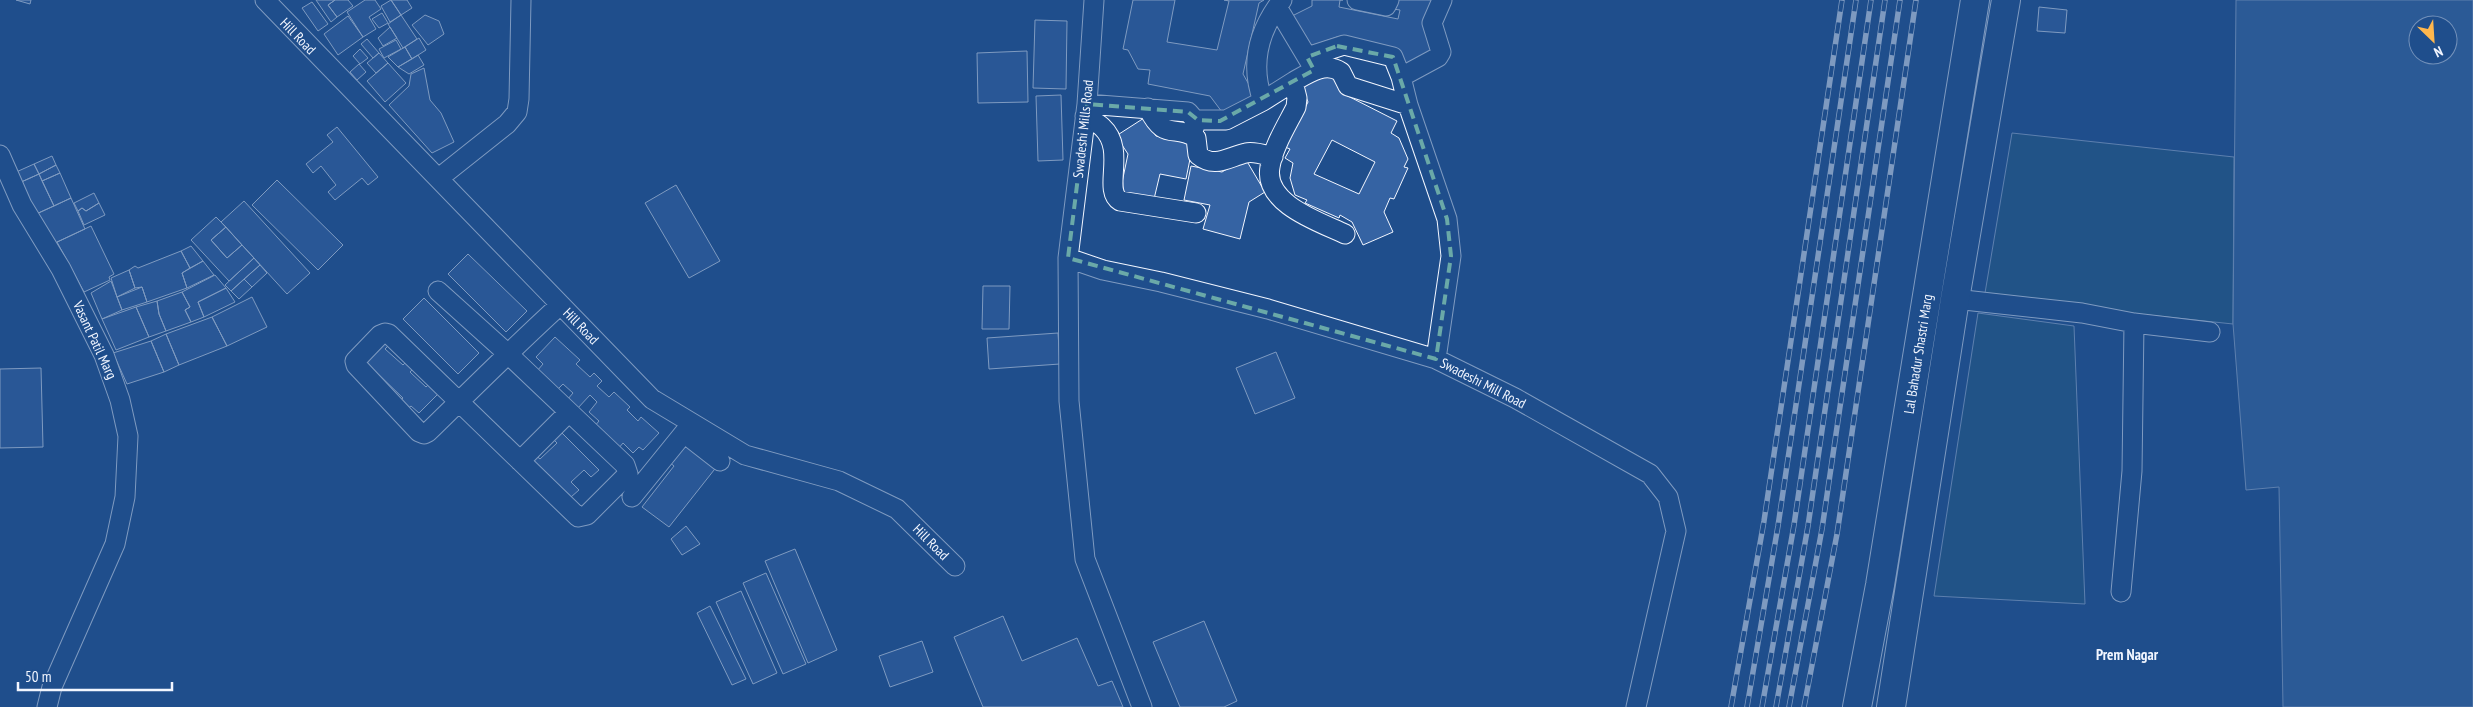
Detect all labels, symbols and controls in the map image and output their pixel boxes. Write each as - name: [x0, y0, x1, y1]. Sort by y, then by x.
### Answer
- street label: Hill Road: [276, 14, 320, 58]
- north arrow: [2408, 15, 2458, 65]
- text: N: [2431, 42, 2446, 62]
- street label: Swadeshi Mills Road: [1069, 79, 1097, 179]
- street label: Lal Bahadur Shastri Marg: [1900, 293, 1936, 415]
- street label: Vasant Patil Marg: [69, 297, 121, 382]
- street label: Hill Road: [559, 304, 603, 348]
- street label: Swadeshi Mill Road: [1437, 354, 1529, 412]
- street label: Hill Road: [909, 520, 953, 564]
- district label: Prem Nagar: [2096, 645, 2159, 664]
- scale bar: [18, 660, 171, 692]
- text: 50 m: [25, 667, 51, 686]

